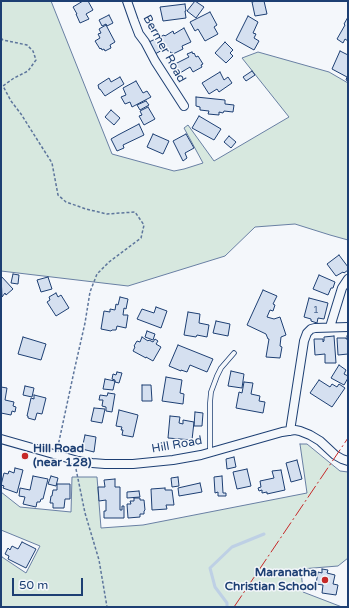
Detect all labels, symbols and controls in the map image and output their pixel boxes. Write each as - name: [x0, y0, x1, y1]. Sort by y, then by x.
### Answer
- street label: Bermer Road: [139, 13, 189, 85]
- house number: 1: [313, 304, 319, 316]
- street label: Hill Road: [151, 433, 203, 457]
- place label: Hill Road (near 128): [33, 442, 91, 470]
- marker: Hill Road (near 128): [20, 451, 30, 461]
- place label: Maranatha Christian School: [225, 566, 317, 594]
- scale bar: [14, 570, 85, 596]
- marker: Maranatha Christian School: [320, 575, 330, 585]
- text: 50 m: [19, 578, 48, 592]

